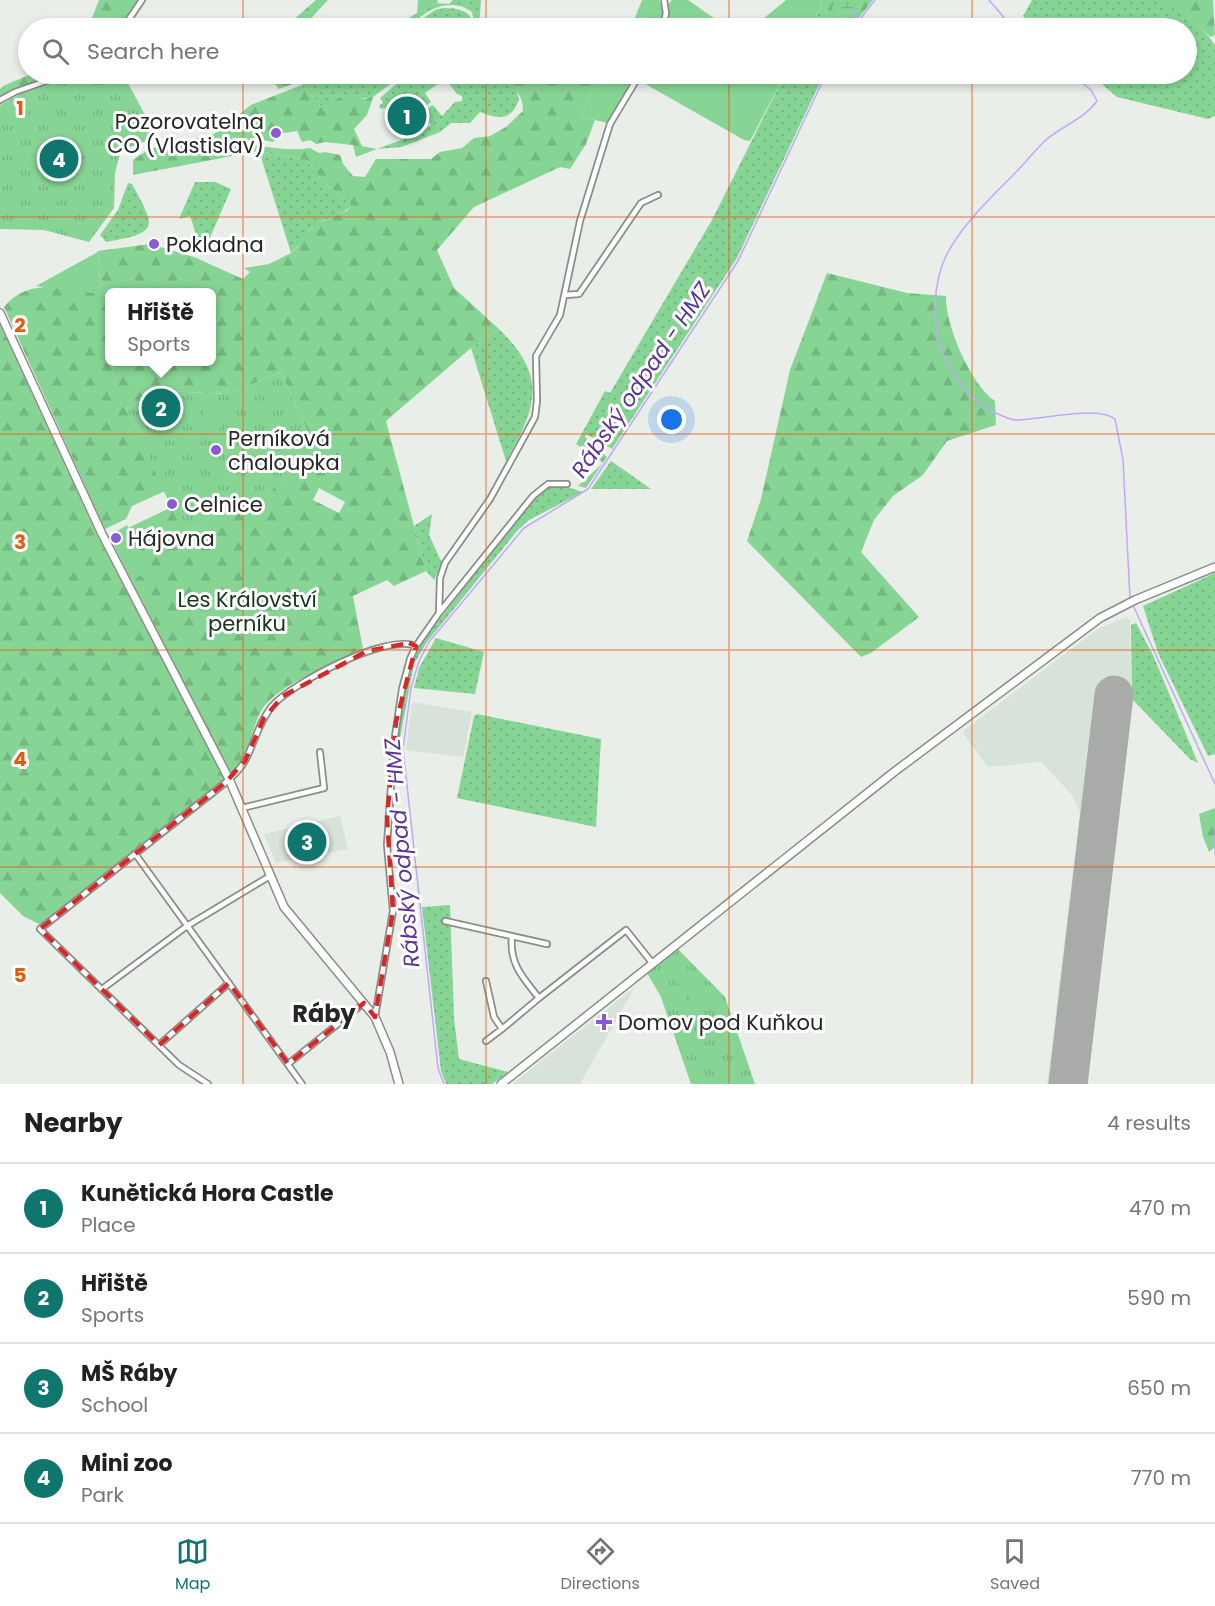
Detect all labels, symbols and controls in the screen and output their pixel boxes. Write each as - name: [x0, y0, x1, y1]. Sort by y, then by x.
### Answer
- search box: [18, 18, 1197, 84]
- icon: search: [39, 35, 72, 68]
- text: Search here: [87, 36, 220, 67]
- text: 1: [16, 94, 24, 122]
- pin: 1: [388, 94, 426, 138]
- place label: Pozorovatelna CO (Vlastislav): [107, 107, 264, 160]
- marker: Pozorovatelna CO (Vlastislav): [269, 126, 283, 140]
- pin: 4: [40, 136, 78, 182]
- place label: Pokladna: [166, 230, 264, 259]
- marker: Pokladna: [147, 237, 161, 251]
- water label: Rábský odpad - HMZ: [564, 275, 719, 484]
- popup: [105, 288, 216, 366]
- text: Hřiště: [127, 297, 194, 328]
- text: 2: [14, 311, 26, 339]
- text: Sports: [127, 330, 190, 358]
- pin: 2: [142, 386, 180, 430]
- your location: [657, 405, 686, 434]
- place label: Perníková chaloupka: [228, 424, 340, 477]
- marker: Perníková chaloupka: [209, 443, 223, 457]
- place label: Celnice: [184, 490, 263, 519]
- marker: Celnice: [165, 497, 179, 511]
- place label: Hájovna: [128, 524, 215, 553]
- text: 3: [14, 528, 26, 556]
- marker: Hájovna: [109, 531, 123, 545]
- park label: Les Království perníku: [177, 585, 317, 638]
- water label: Rábský odpad - HMZ: [376, 736, 427, 969]
- text: 4: [13, 745, 27, 773]
- pin: 3: [288, 820, 326, 864]
- text: 5: [14, 961, 27, 989]
- district label: Ráby: [292, 997, 357, 1030]
- place label: Domov pod Kuňkou: [618, 1008, 823, 1037]
- marker: Domov pod Kuňkou: [595, 1013, 613, 1031]
- text: Nearby: [24, 1105, 122, 1141]
- text: 4 results: [1107, 1109, 1191, 1137]
- text: Kunětická Hora Castle: [81, 1178, 334, 1209]
- text: 1: [40, 1194, 47, 1222]
- text: 470 m: [1129, 1194, 1191, 1222]
- text: Place: [81, 1211, 136, 1239]
- text: Hřiště: [81, 1268, 148, 1299]
- text: 2: [38, 1284, 49, 1312]
- text: 590 m: [1127, 1284, 1191, 1312]
- text: Sports: [81, 1301, 144, 1329]
- text: MŠ Ráby: [81, 1358, 178, 1389]
- text: 3: [37, 1374, 50, 1402]
- text: 650 m: [1127, 1374, 1191, 1402]
- text: School: [81, 1391, 148, 1419]
- text: Mini zoo: [81, 1448, 173, 1479]
- text: 4: [37, 1464, 50, 1492]
- text: 770 m: [1131, 1464, 1191, 1492]
- text: Park: [81, 1481, 124, 1509]
- tab: Map: [175, 1535, 210, 1596]
- tab: Directions: [561, 1535, 640, 1596]
- tab: Saved: [990, 1535, 1040, 1596]

